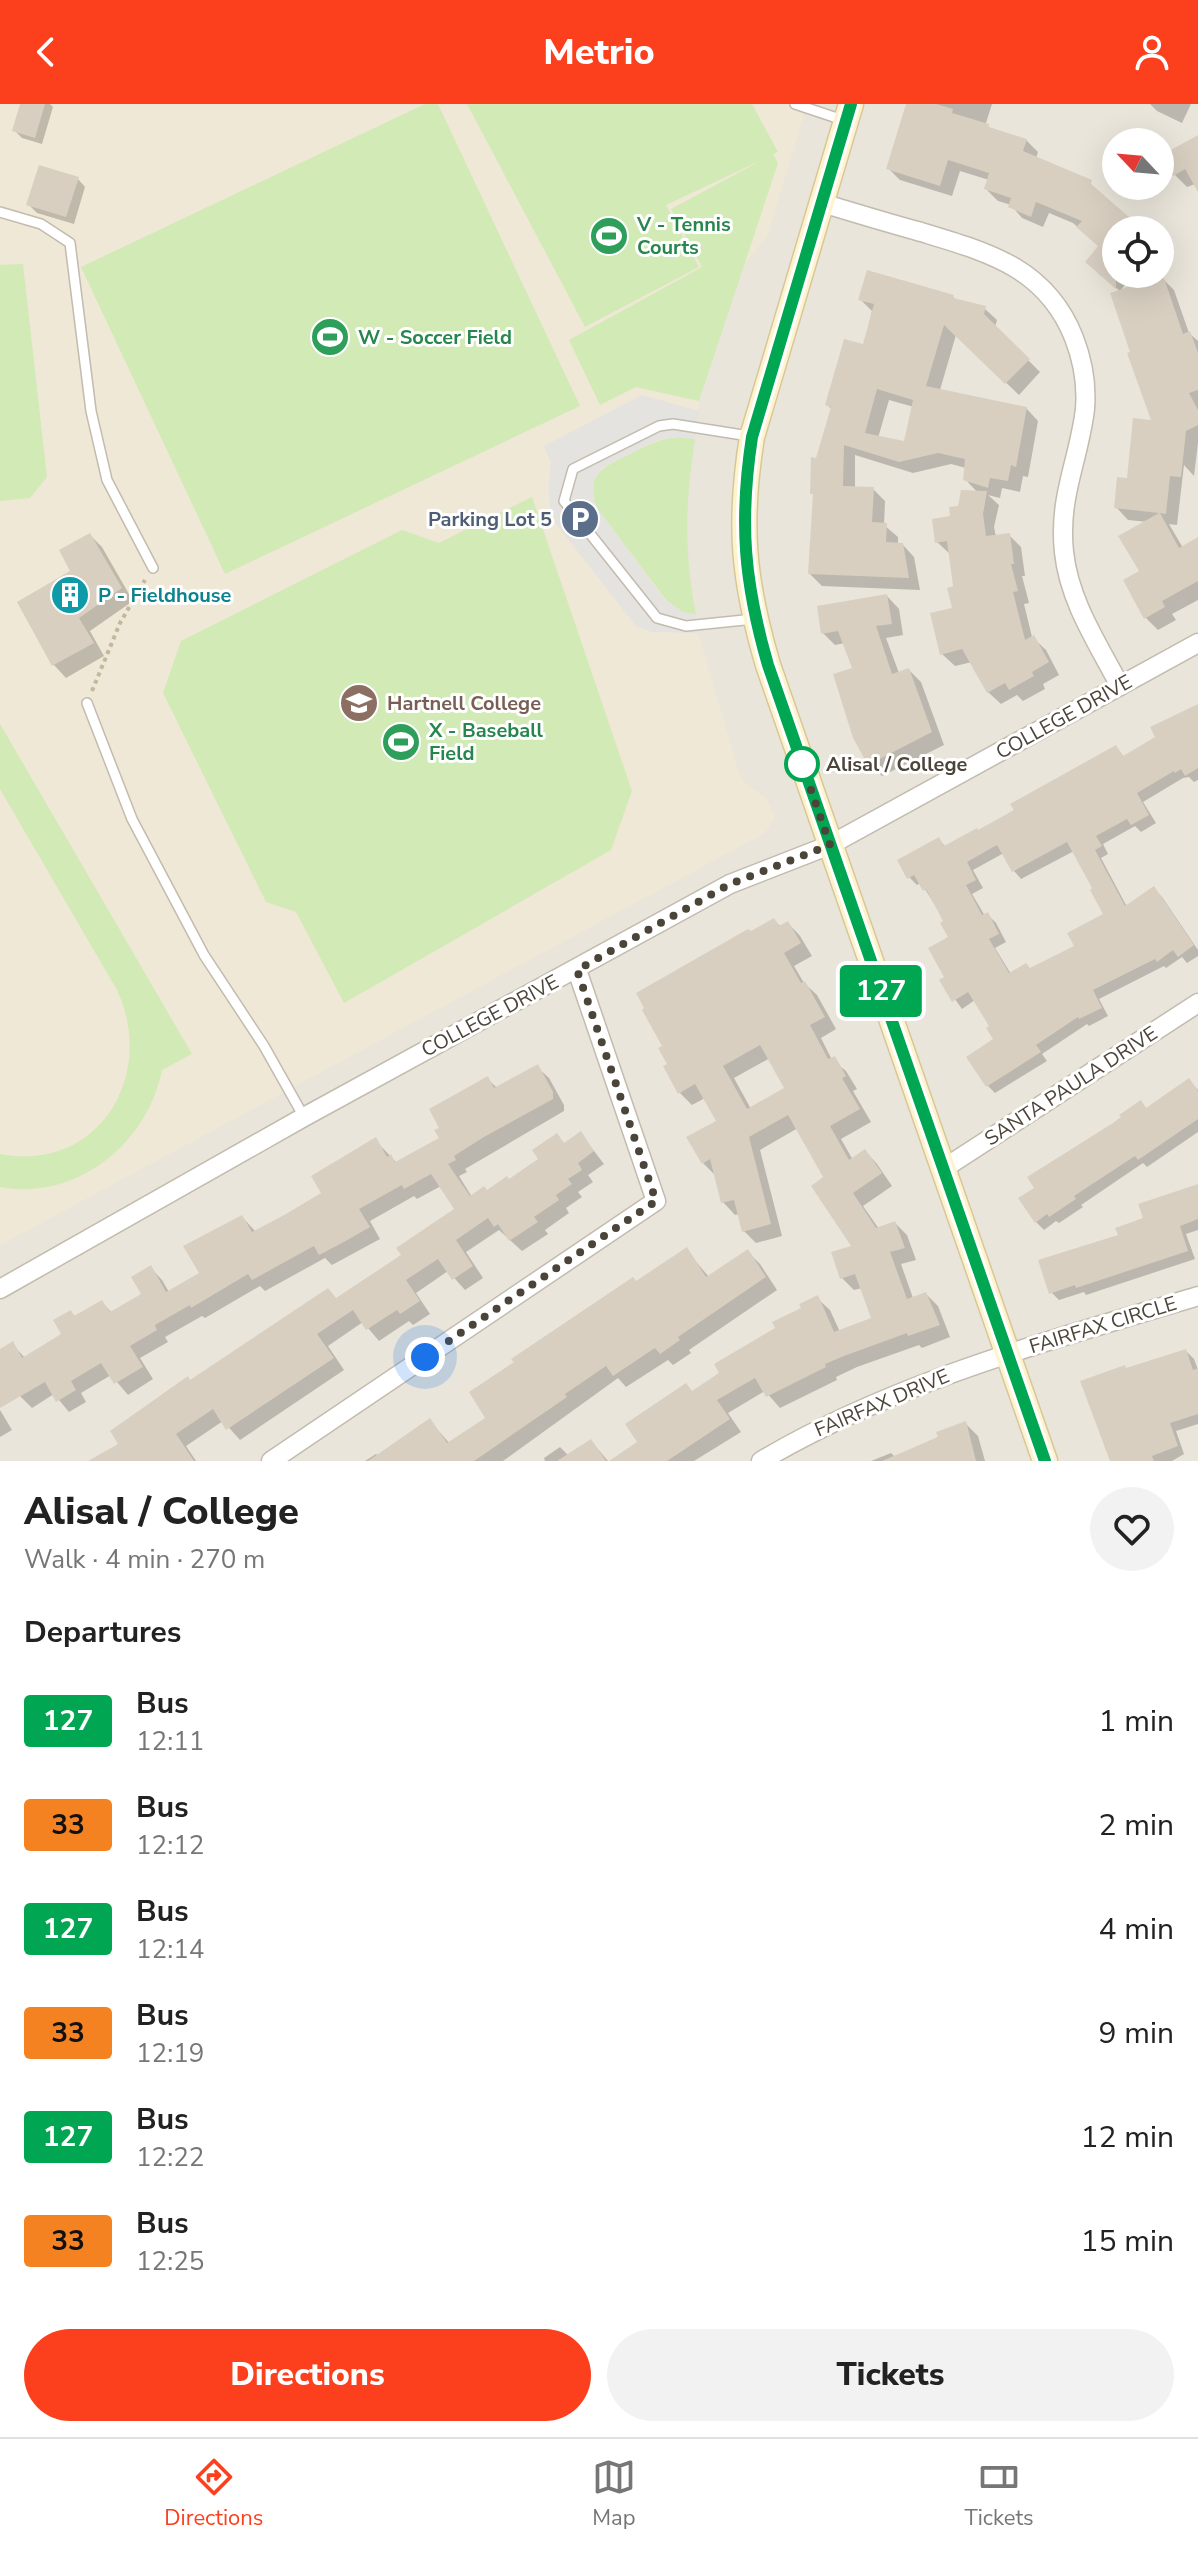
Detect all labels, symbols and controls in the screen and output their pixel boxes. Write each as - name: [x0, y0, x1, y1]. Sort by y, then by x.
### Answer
- text: Metrio: [543, 28, 655, 77]
- icon: back: [24, 30, 68, 74]
- icon: person: [1130, 30, 1174, 74]
- north arrow: [1102, 128, 1174, 200]
- map controls: [1102, 128, 1174, 288]
- place label: V - Tennis Courts: [636, 211, 731, 261]
- sports icon: V - Tennis Courts: [588, 215, 630, 257]
- button: locate: [1102, 216, 1174, 288]
- sports icon: W - Soccer Field: [309, 316, 351, 358]
- place label: W - Soccer Field: [358, 324, 512, 351]
- parking icon: Parking Lot 5: [559, 498, 601, 540]
- place label: Parking Lot 5: [428, 506, 552, 533]
- building icon: P - Fieldhouse: [49, 574, 91, 616]
- place label: P - Fieldhouse: [98, 582, 232, 609]
- street label: COLLEGE DRIVE: [991, 668, 1137, 766]
- school or university icon: Hartnell College: [338, 682, 380, 724]
- place label: Hartnell College: [387, 690, 541, 717]
- place label: X - Baseball Field: [428, 717, 544, 767]
- sports icon: X - Baseball Field: [380, 721, 422, 763]
- marker: Alisal / College: [785, 747, 819, 781]
- place label: Alisal / College: [826, 751, 967, 778]
- line badge: 127: [835, 965, 927, 1017]
- street label: COLLEGE DRIVE: [417, 968, 563, 1064]
- text: 127: [856, 972, 906, 1010]
- street label: SANTA PAULA DRIVE: [979, 1020, 1163, 1152]
- street label: FAIRFAX CIRCLE: [1026, 1290, 1180, 1360]
- your location: [405, 1337, 445, 1377]
- street label: FAIRFAX DRIVE: [811, 1362, 953, 1444]
- text: Alisal / College: [24, 1486, 299, 1537]
- button: heart: [1090, 1487, 1174, 1571]
- text: Walk · 4 min · 270 m: [24, 1542, 265, 1577]
- text: Departures: [24, 1612, 181, 1653]
- text: Bus: [136, 1683, 189, 1724]
- text: 1 min: [1099, 1701, 1174, 1742]
- text: 127: [43, 1702, 93, 1740]
- text: 12:11: [136, 1724, 204, 1759]
- text: Bus: [136, 1787, 189, 1828]
- text: 2 min: [1099, 1805, 1174, 1846]
- text: 33: [51, 1806, 85, 1844]
- text: 12:12: [136, 1828, 204, 1863]
- text: Bus: [136, 1891, 189, 1932]
- text: 4 min: [1099, 1909, 1174, 1950]
- text: 127: [43, 1910, 93, 1948]
- text: 12:14: [136, 1932, 204, 1967]
- text: Bus: [136, 1995, 189, 2036]
- text: 9 min: [1099, 2013, 1174, 2054]
- text: 33: [51, 2014, 85, 2052]
- text: 12:19: [136, 2036, 204, 2071]
- text: Bus: [136, 2099, 189, 2140]
- text: 12 min: [1081, 2117, 1174, 2158]
- text: 127: [43, 2118, 93, 2156]
- text: 12:22: [136, 2140, 204, 2175]
- text: Bus: [136, 2203, 189, 2244]
- text: 15 min: [1081, 2221, 1174, 2262]
- text: 33: [51, 2222, 85, 2260]
- text: 12:25: [136, 2244, 204, 2279]
- button: Directions: [24, 2329, 591, 2421]
- button: Tickets: [607, 2329, 1174, 2421]
- tab: Directions: [164, 2455, 263, 2533]
- tab: Map: [592, 2455, 636, 2533]
- tab: Tickets: [964, 2455, 1034, 2533]

